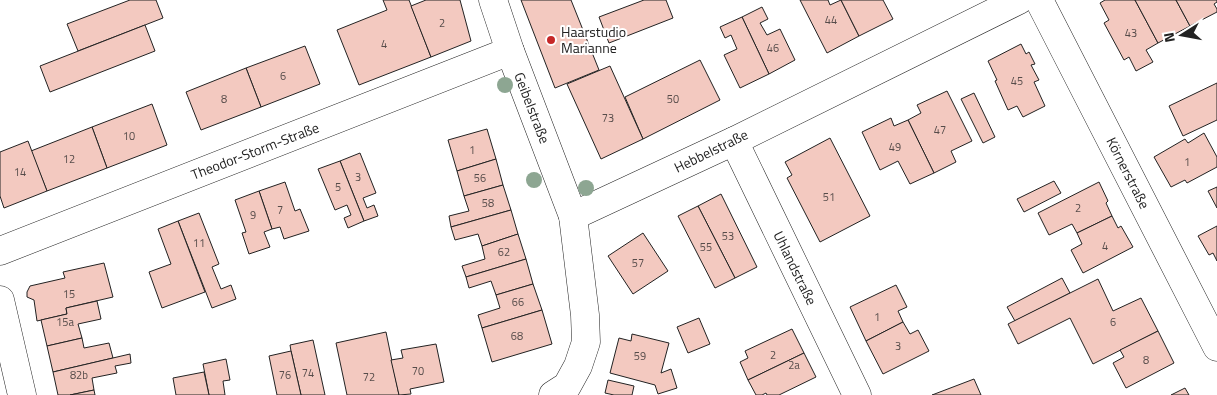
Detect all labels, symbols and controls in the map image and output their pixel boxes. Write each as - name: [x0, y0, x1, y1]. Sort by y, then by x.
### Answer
- north arrow: [1157, 10, 1207, 60]
- house number: 44: [825, 12, 837, 28]
- house number: 2: [439, 15, 445, 31]
- place label: Haarstudio Marianne: [561, 21, 626, 58]
- house number: 43: [1125, 25, 1137, 41]
- text: N: [1158, 31, 1180, 44]
- marker: Haarstudio Marianne: [545, 34, 557, 46]
- house number: 4: [381, 36, 387, 52]
- house number: 46: [767, 40, 779, 56]
- house number: 6: [280, 68, 286, 84]
- street label: Geibelstraße: [509, 69, 556, 147]
- house number: 45: [1011, 73, 1023, 89]
- house number: 8: [221, 91, 227, 107]
- house number: 50: [667, 91, 679, 107]
- house number: 73: [602, 110, 614, 126]
- street label: Theodor-Storm-Straße: [188, 116, 322, 185]
- house number: 47: [934, 122, 946, 138]
- street label: Hebbelstraße: [670, 124, 751, 177]
- house number: 10: [123, 128, 135, 144]
- street label: Körnerstraße: [1101, 133, 1155, 212]
- house number: 49: [889, 139, 901, 155]
- house number: 1: [469, 142, 475, 158]
- house number: 12: [63, 151, 75, 167]
- house number: 1: [1184, 154, 1190, 170]
- house number: 14: [14, 164, 26, 180]
- house number: 3: [355, 169, 361, 185]
- house number: 56: [474, 170, 486, 186]
- house number: 5: [335, 179, 341, 195]
- house number: 51: [823, 189, 835, 205]
- house number: 58: [482, 195, 494, 211]
- house number: 2: [1075, 200, 1081, 216]
- house number: 7: [277, 202, 283, 218]
- house number: 9: [250, 207, 256, 223]
- street label: Uhlandstraße: [768, 227, 822, 308]
- house number: 53: [722, 228, 734, 244]
- house number: 11: [193, 235, 205, 251]
- house number: 4: [1102, 238, 1108, 254]
- house number: 55: [700, 239, 712, 255]
- house number: 62: [498, 244, 510, 260]
- house number: 57: [632, 255, 644, 271]
- house number: 15: [63, 286, 75, 302]
- house number: 66: [512, 294, 524, 310]
- house number: 1: [874, 309, 880, 325]
- house number: 15a: [56, 314, 74, 330]
- house number: 6: [1110, 314, 1116, 330]
- house number: 68: [511, 328, 523, 344]
- house number: 3: [895, 338, 901, 354]
- house number: 2: [770, 347, 776, 363]
- house number: 59: [634, 348, 646, 364]
- house number: 8: [1143, 352, 1149, 368]
- house number: 2a: [788, 357, 800, 373]
- house number: 70: [412, 363, 424, 379]
- house number: 74: [302, 365, 314, 381]
- house number: 82b: [70, 367, 88, 383]
- house number: 76: [279, 367, 291, 383]
- house number: 72: [363, 369, 375, 385]

